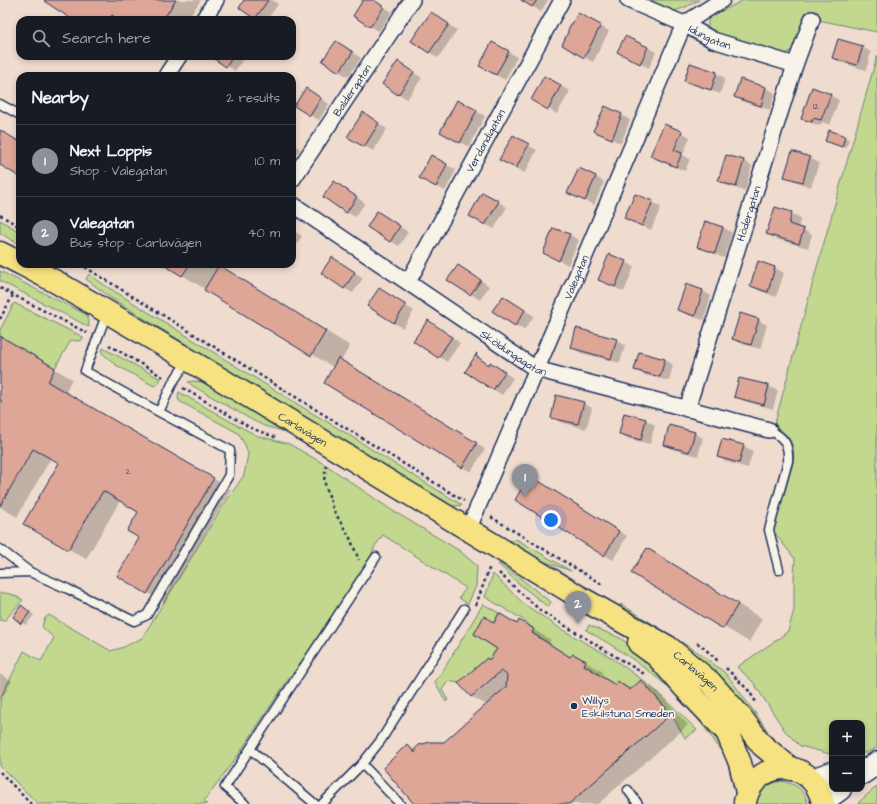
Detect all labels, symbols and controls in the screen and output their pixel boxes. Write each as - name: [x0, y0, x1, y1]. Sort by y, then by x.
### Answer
- search box: [16, 16, 296, 60]
- street label: Idungatan: [686, 21, 733, 53]
- icon: search: [30, 27, 52, 49]
- text: Search here: [62, 28, 151, 49]
- street label: Baldergatan: [330, 61, 375, 119]
- text: Nearby: [32, 86, 89, 110]
- text: 2 results: [226, 89, 280, 107]
- house number: 12: [813, 100, 820, 113]
- street label: Verdandigatan: [462, 106, 509, 175]
- text: Next Loppis: [70, 141, 152, 162]
- text: 1: [44, 152, 46, 170]
- text: 10 m: [255, 152, 280, 170]
- text: Shop · Valegatan: [70, 162, 167, 180]
- street label: Hödergatan: [733, 183, 765, 243]
- text: Valegatan: [70, 213, 134, 234]
- text: 2: [41, 224, 49, 242]
- text: 40 m: [248, 224, 280, 242]
- text: Bus stop · Carlavägen: [70, 234, 201, 252]
- street label: Valegatan: [560, 252, 593, 302]
- street label: Sköldungagatan: [477, 326, 549, 380]
- street label: Carlavägen: [275, 409, 331, 451]
- pin: 1: [512, 464, 538, 497]
- house number: 2: [125, 465, 131, 478]
- your location: [541, 510, 561, 530]
- pin: 2: [565, 591, 591, 624]
- street label: Carlavägen: [670, 648, 722, 695]
- place label: Willys Eskilstuna Smeden: [582, 693, 674, 721]
- marker: Willys Eskilstuna Smeden: [569, 701, 579, 711]
- map controls: [829, 720, 865, 792]
- button: +: [829, 720, 865, 756]
- button: −: [829, 756, 865, 792]

